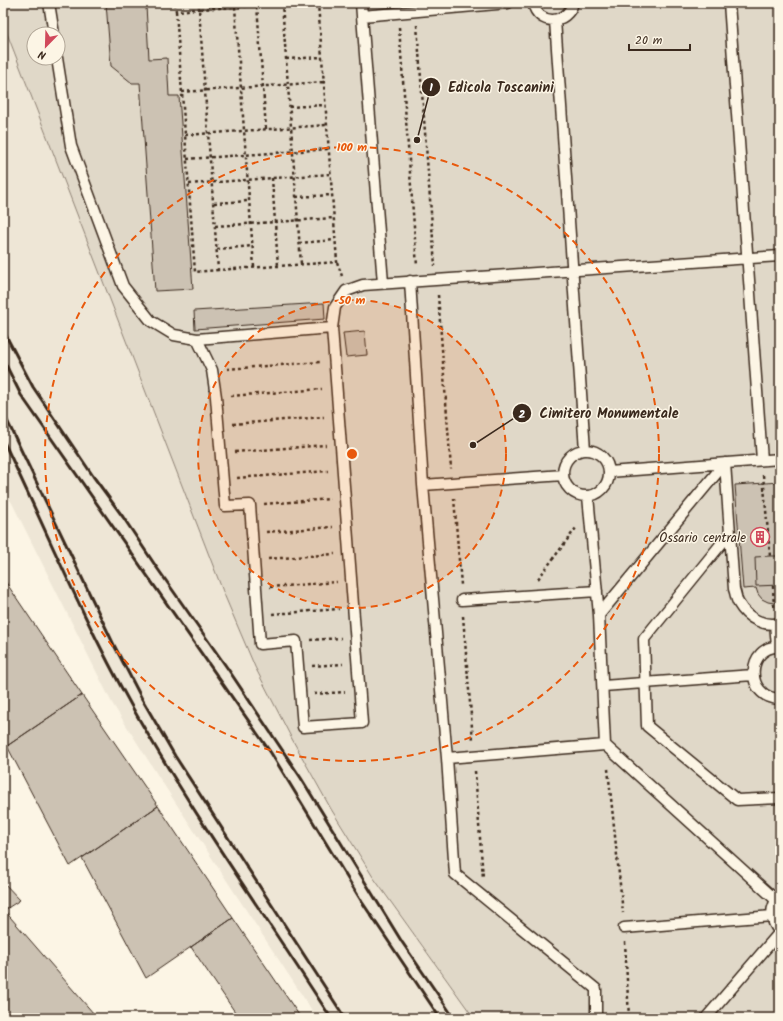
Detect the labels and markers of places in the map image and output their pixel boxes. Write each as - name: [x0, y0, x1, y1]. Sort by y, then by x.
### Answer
- callout: Edicola Toscanini: [421, 74, 562, 100]
- callout: Cimitero Monumentale: [512, 400, 687, 426]
- centre of rings: [345, 447, 359, 461]
- building icon: Ossario centrale: [749, 526, 771, 548]
- place label: Ossario centrale: [659, 528, 746, 549]

